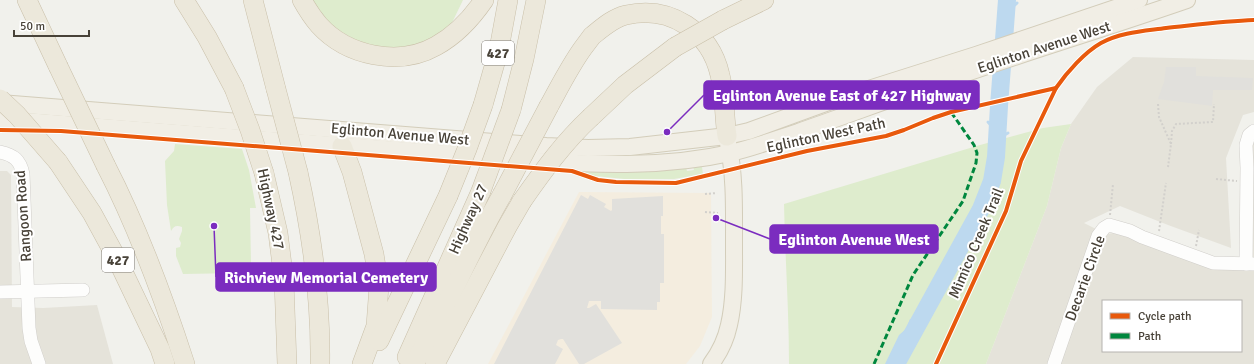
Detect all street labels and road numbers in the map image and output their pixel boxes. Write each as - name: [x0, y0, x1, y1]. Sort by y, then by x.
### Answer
- street label: Eglinton Avenue West: [975, 17, 1113, 77]
- road number: 427: [482, 41, 514, 65]
- street label: Eglinton West Path: [765, 114, 887, 156]
- street label: Eglinton Avenue West: [330, 119, 470, 149]
- street label: Highway 427: [254, 167, 288, 251]
- street label: Rangoon Road: [11, 170, 35, 262]
- street label: Highway 27: [445, 181, 491, 257]
- street label: Mimico Creek Trail: [945, 185, 1007, 301]
- street label: Decarie Circle: [1061, 233, 1109, 323]
- road number: 427: [102, 248, 134, 272]

